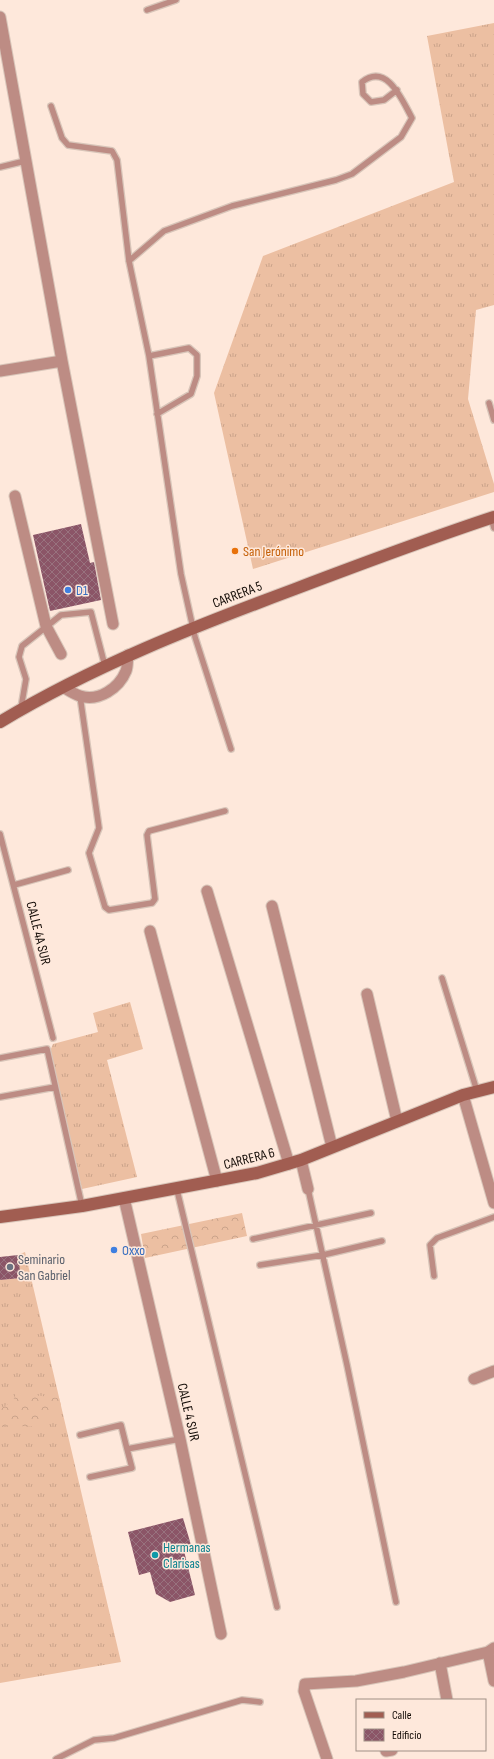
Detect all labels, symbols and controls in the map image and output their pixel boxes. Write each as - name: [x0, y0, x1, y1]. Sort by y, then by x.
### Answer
- place label: San Jerónimo: [243, 543, 304, 560]
- marker: San Jerónimo: [230, 546, 240, 556]
- street label: CARRERA 5: [210, 577, 265, 612]
- place label: D1: [76, 582, 88, 599]
- marker: D1: [63, 585, 73, 595]
- street label: CALLE 4A SUR: [22, 900, 55, 967]
- street label: CARRERA 6: [222, 1144, 277, 1173]
- place label: Oxxo: [122, 1242, 145, 1259]
- marker: Oxxo: [109, 1245, 119, 1255]
- place label: Seminario San Gabriel: [18, 1251, 71, 1284]
- marker: Seminario San Gabriel: [5, 1262, 15, 1272]
- street label: CALLE 4 SUR: [174, 1382, 204, 1443]
- place label: Hermanas Clarisas: [163, 1539, 211, 1572]
- marker: Hermanas Clarisas: [150, 1550, 160, 1560]
- legend: [356, 1699, 486, 1751]
- text: Calle: [392, 1708, 412, 1723]
- text: Edificio: [392, 1728, 421, 1743]

